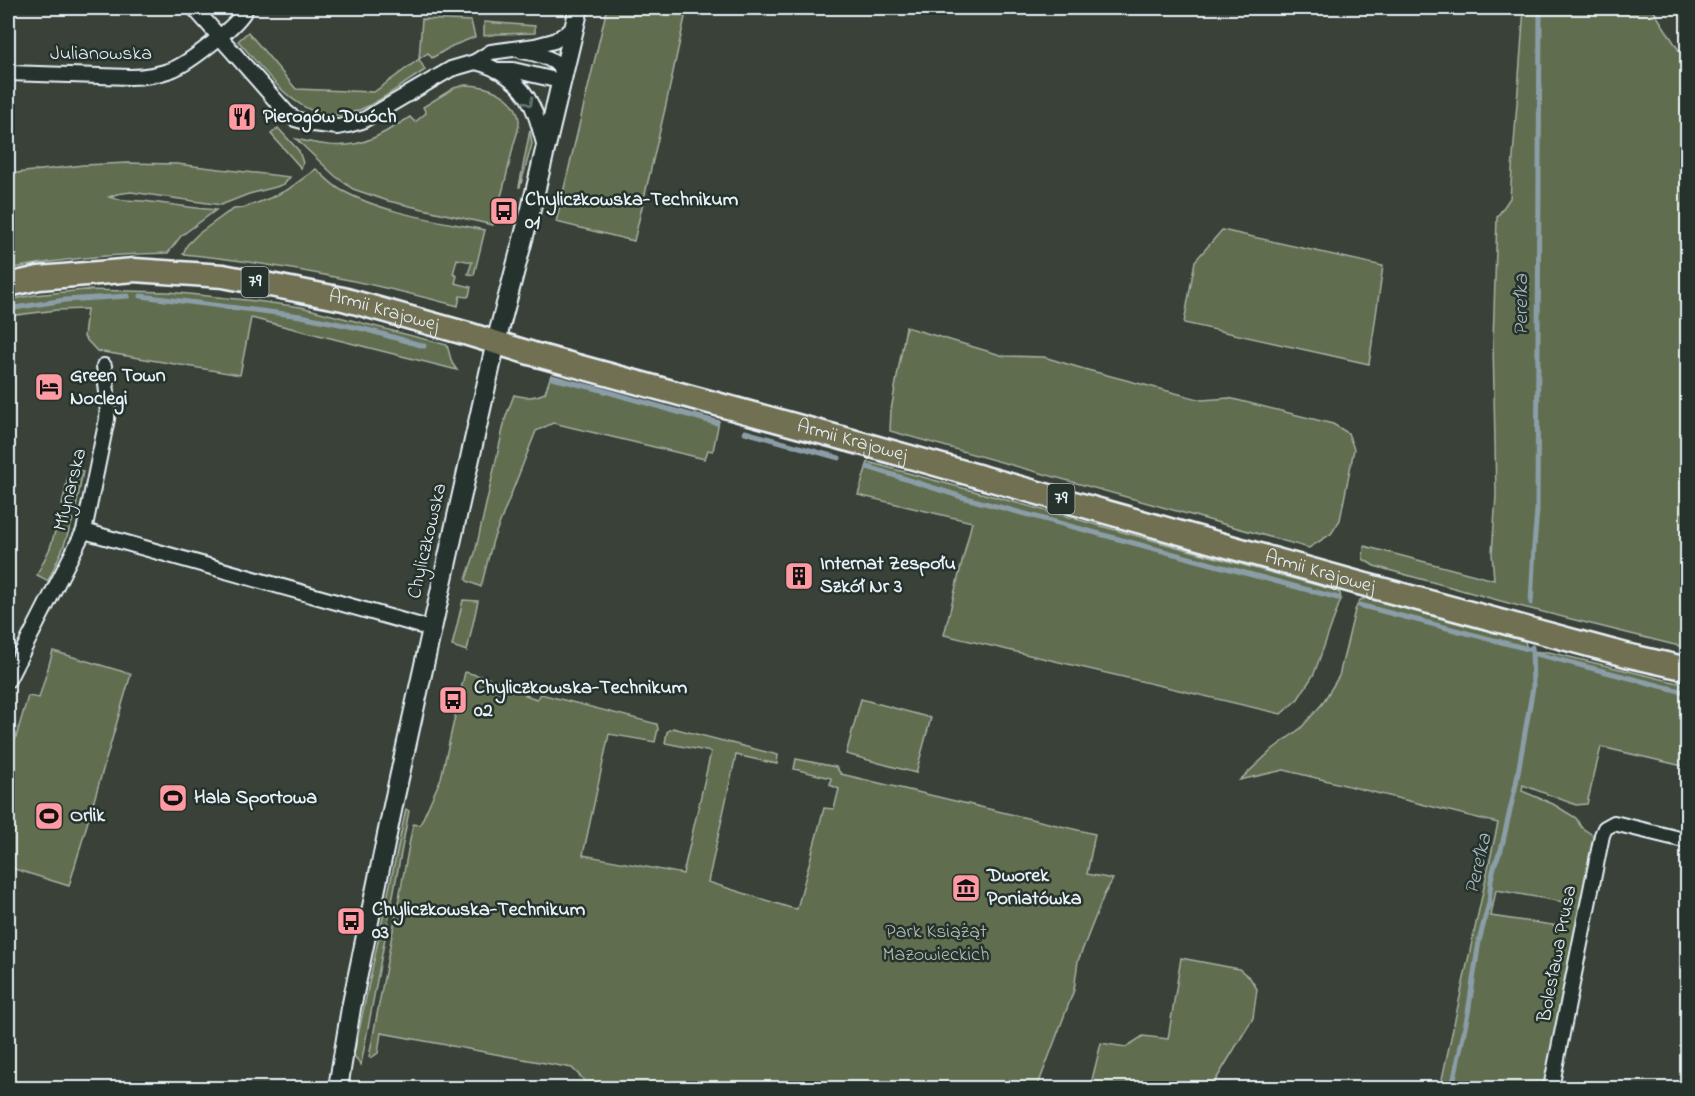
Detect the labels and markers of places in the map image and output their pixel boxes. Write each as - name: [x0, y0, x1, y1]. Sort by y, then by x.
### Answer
- restaurant icon: Pierogów Dwóch: [226, 101, 258, 133]
- place label: Pierogów Dwóch: [263, 103, 396, 133]
- place label: Chyliczkowska-Technikum 01: [525, 186, 739, 238]
- bus stop icon: Chyliczkowska-Technikum 01: [488, 195, 520, 227]
- place label: Green Town Noclegi: [70, 362, 166, 415]
- hotel icon: Green Town Noclegi: [33, 371, 65, 403]
- place label: Internat Zespołu Szkół Nr 3: [820, 550, 956, 602]
- building icon: Internat Zespołu Szkół Nr 3: [783, 560, 815, 592]
- place label: Chyliczkowska-Technikum 02: [474, 674, 688, 726]
- bus stop icon: Chyliczkowska-Technikum 02: [437, 684, 469, 716]
- sports icon: Hala Sportowa: [157, 782, 189, 814]
- place label: Hala Sportowa: [194, 784, 317, 813]
- sports icon: Orlik: [33, 800, 65, 832]
- place label: Orlik: [70, 802, 106, 831]
- place label: Dworek Poniatówka: [986, 862, 1082, 914]
- museum icon: Dworek Poniatówka: [950, 872, 982, 904]
- place label: Chyliczkowska-Technikum 03: [372, 896, 586, 948]
- bus stop icon: Chyliczkowska-Technikum 03: [335, 905, 367, 937]

